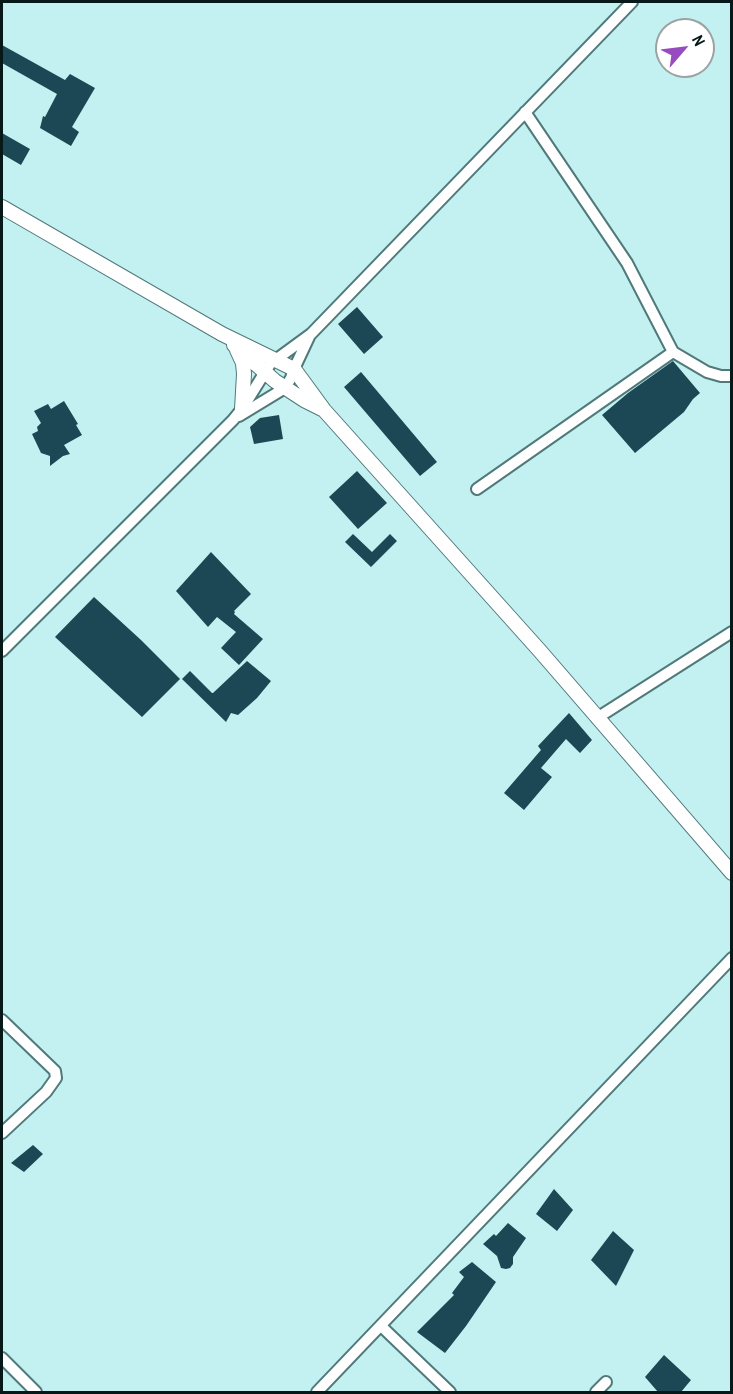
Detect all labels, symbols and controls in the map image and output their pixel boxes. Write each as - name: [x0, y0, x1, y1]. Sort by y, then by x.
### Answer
- north arrow: [655, 18, 715, 78]
- text: N: [687, 31, 711, 50]

